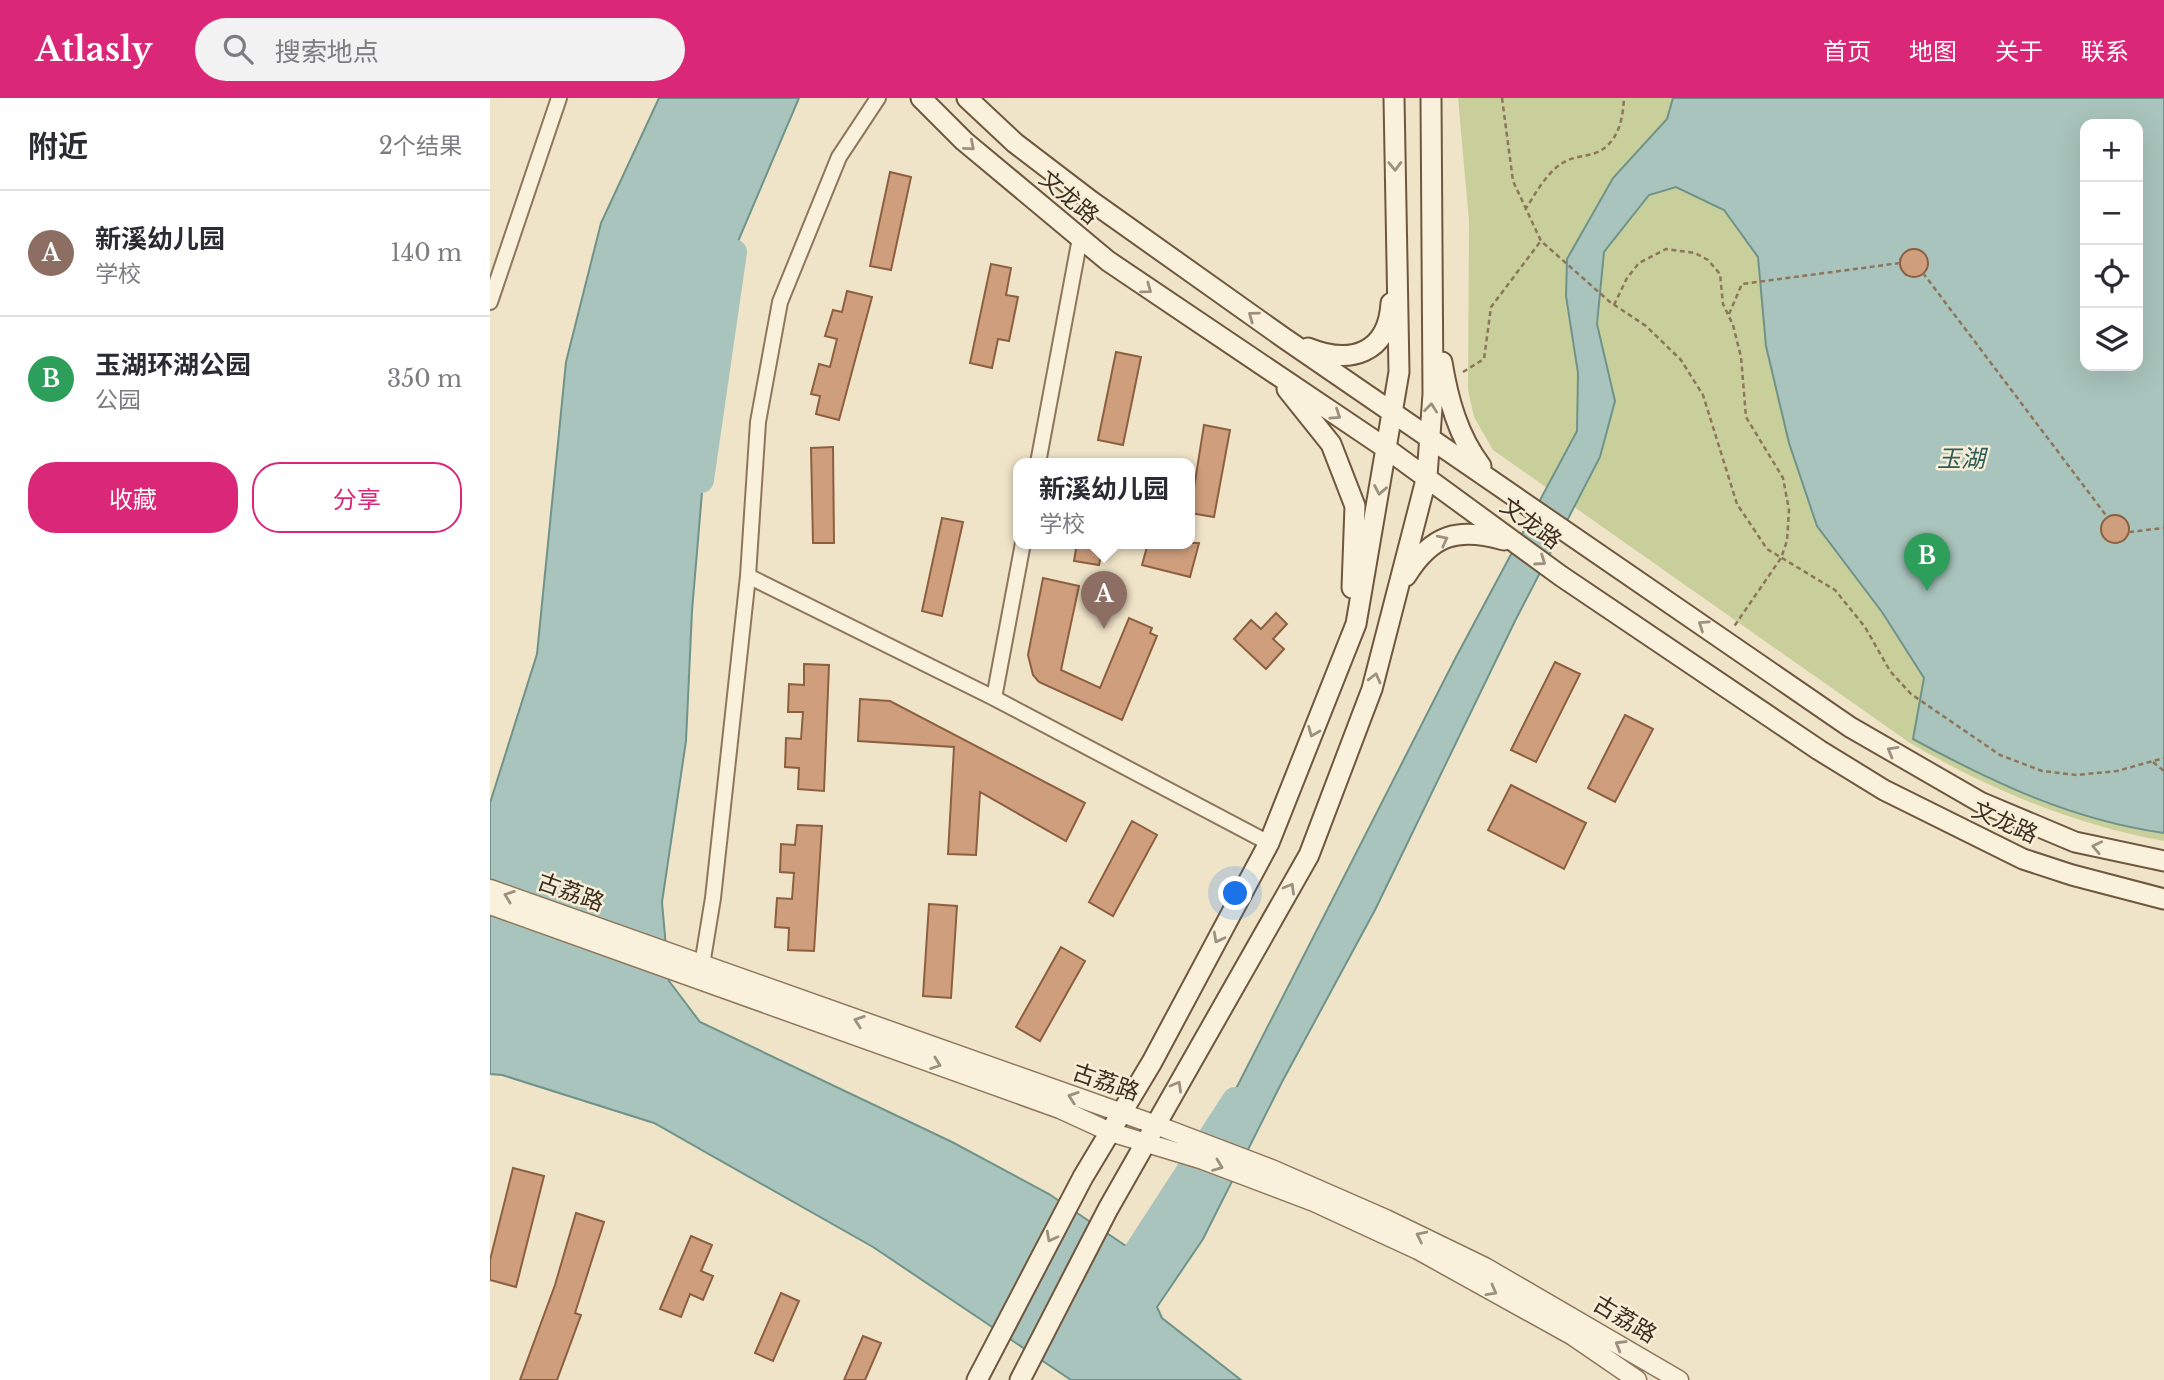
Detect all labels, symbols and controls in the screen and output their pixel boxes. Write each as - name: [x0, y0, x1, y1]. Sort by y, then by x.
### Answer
- search box: [195, 18, 685, 81]
- text: Atlasly: [35, 29, 153, 70]
- icon: search: [219, 30, 257, 68]
- text: 搜索地点: [275, 36, 379, 68]
- text: 首页: [1823, 37, 1871, 66]
- text: 地图: [1909, 37, 1957, 66]
- text: 关于: [1995, 37, 2043, 66]
- text: 联系: [2081, 37, 2129, 66]
- map controls: [2080, 119, 2143, 371]
- button: +: [2080, 119, 2143, 182]
- text: 附近: [28, 128, 88, 165]
- text: 2个结果: [379, 132, 462, 160]
- one-way arrow: [962, 138, 975, 150]
- one-way arrow: [1388, 161, 1403, 172]
- street label: 文龙路: [1034, 164, 1104, 230]
- button: −: [2080, 182, 2143, 245]
- text: 新溪幼儿园: [95, 223, 225, 255]
- text: A: [42, 239, 60, 267]
- text: 140 m: [391, 239, 462, 267]
- button: locate: [2080, 245, 2143, 308]
- text: 学校: [95, 260, 141, 288]
- one-way arrow: [1139, 280, 1152, 293]
- button: layers: [2080, 308, 2143, 371]
- one-way arrow: [1248, 312, 1261, 324]
- text: 玉湖环湖公园: [95, 349, 251, 381]
- text: B: [42, 365, 60, 393]
- text: 350 m: [387, 365, 462, 393]
- text: 公园: [95, 386, 141, 414]
- one-way arrow: [1424, 402, 1439, 414]
- one-way arrow: [1328, 407, 1341, 419]
- water label: 玉湖: [1937, 444, 1989, 473]
- popup: [1013, 458, 1195, 549]
- button: 收藏: [28, 462, 238, 533]
- button: 分享: [252, 462, 462, 533]
- text: 新溪幼儿园: [1039, 473, 1169, 505]
- one-way arrow: [1373, 484, 1388, 496]
- street label: 文龙路: [1495, 491, 1567, 555]
- text: 学校: [1039, 510, 1085, 538]
- pin: B: [1904, 533, 1950, 591]
- one-way arrow: [1436, 534, 1448, 548]
- one-way arrow: [1533, 553, 1546, 565]
- pin: A: [1081, 571, 1127, 629]
- one-way arrow: [1698, 621, 1711, 633]
- one-way arrow: [1367, 672, 1381, 684]
- one-way arrow: [1308, 725, 1322, 737]
- one-way arrow: [1887, 746, 1899, 759]
- street label: 文龙路: [1968, 795, 2042, 849]
- one-way arrow: [2091, 840, 2103, 855]
- street label: 古荔路: [534, 867, 608, 917]
- your location: [1218, 876, 1252, 910]
- one-way arrow: [1282, 883, 1295, 895]
- one-way arrow: [504, 890, 516, 904]
- one-way arrow: [1213, 931, 1227, 943]
- one-way arrow: [853, 1015, 866, 1029]
- one-way arrow: [929, 1056, 941, 1070]
- street label: 古荔路: [1069, 1058, 1143, 1106]
- one-way arrow: [1169, 1081, 1182, 1093]
- one-way arrow: [1068, 1091, 1080, 1105]
- one-way arrow: [1212, 1157, 1224, 1171]
- one-way arrow: [1046, 1230, 1059, 1243]
- one-way arrow: [1416, 1230, 1428, 1244]
- one-way arrow: [1484, 1283, 1497, 1296]
- street label: 古荔路: [1588, 1289, 1662, 1349]
- one-way arrow: [1615, 1340, 1628, 1353]

